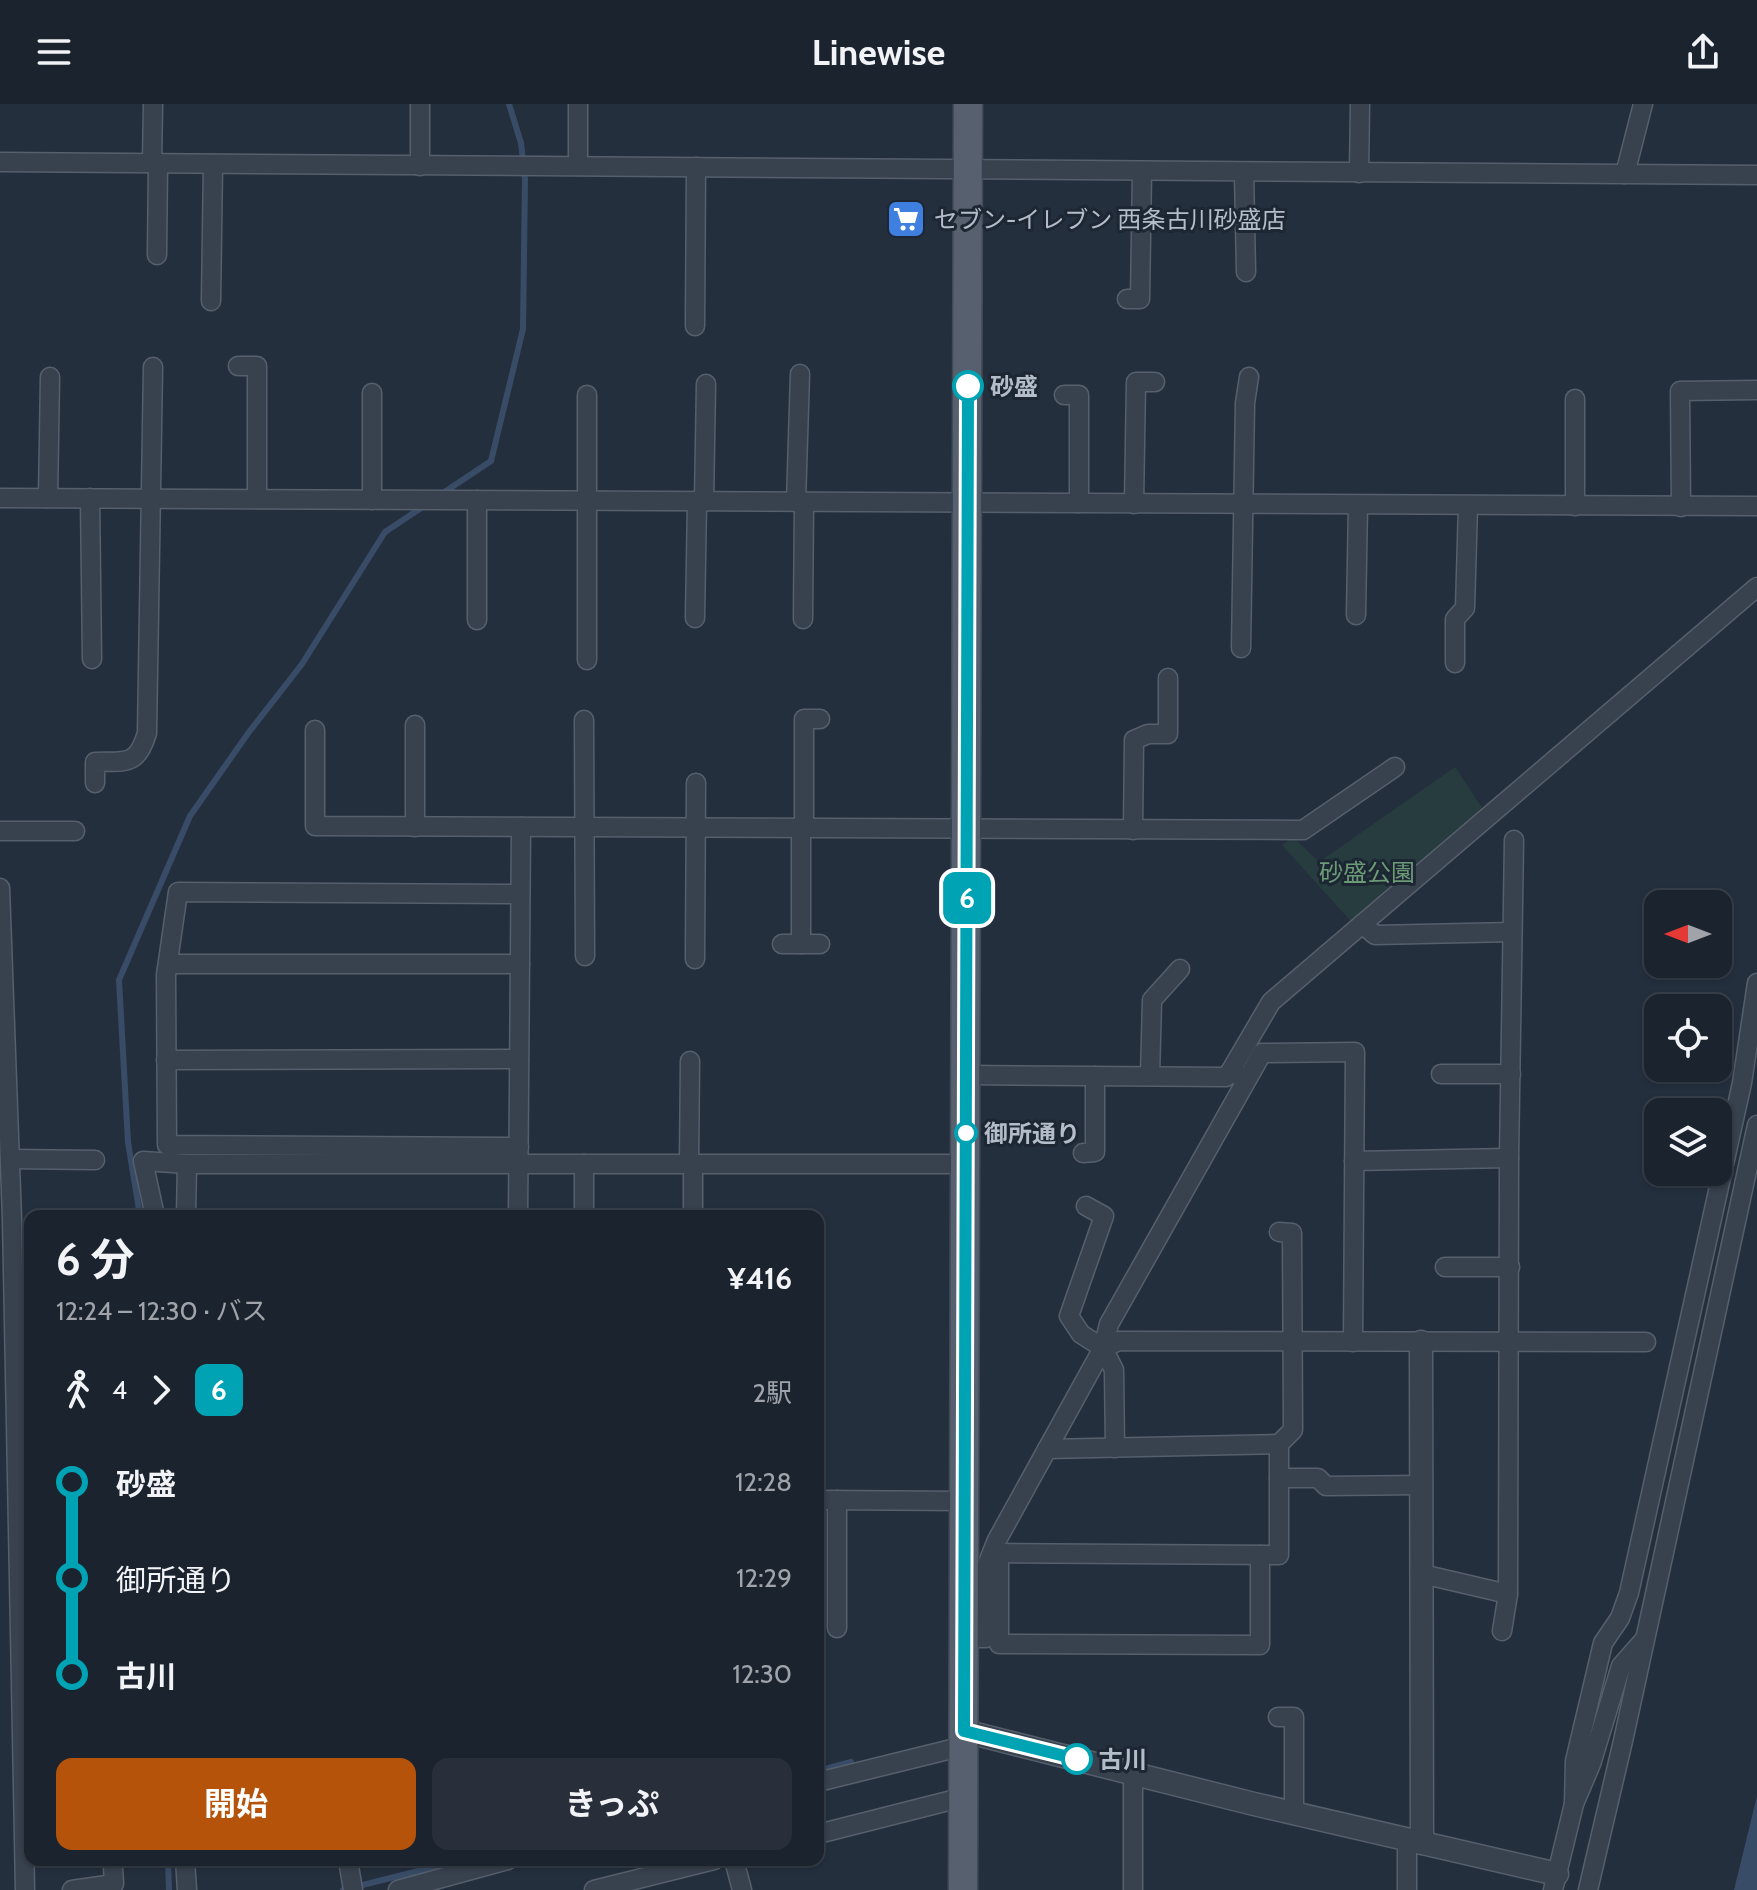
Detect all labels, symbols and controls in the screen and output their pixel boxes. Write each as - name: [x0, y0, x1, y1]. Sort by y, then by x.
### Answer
- icon: menu: [32, 30, 76, 74]
- text: Linewise: [812, 30, 945, 74]
- icon: share: [1681, 30, 1725, 74]
- supermarket icon: セブン-イレブン 西条古川砂盛店: [885, 198, 927, 240]
- place label: セブン-イレブン 西条古川砂盛店: [934, 205, 1286, 234]
- marker: 砂盛: [953, 371, 983, 401]
- place label: 砂盛: [990, 372, 1038, 401]
- park label: 砂盛公園: [1319, 858, 1415, 887]
- line badge: 6: [941, 872, 993, 924]
- text: 6: [959, 881, 975, 915]
- north arrow: [1644, 890, 1732, 978]
- map controls: [1644, 890, 1732, 1186]
- button: locate: [1644, 994, 1732, 1082]
- button: layers: [1644, 1098, 1732, 1186]
- place label: 御所通り: [984, 1119, 1080, 1148]
- marker: 御所通り: [955, 1122, 977, 1144]
- text: 6 分: [56, 1233, 135, 1286]
- text: ¥416: [728, 1260, 792, 1297]
- text: 12:24 – 12:30 · バス: [56, 1295, 268, 1327]
- icon: walk: [56, 1368, 100, 1412]
- icon: forward: [139, 1368, 183, 1412]
- text: 6: [211, 1373, 227, 1407]
- text: 4: [112, 1374, 127, 1406]
- text: 2駅: [752, 1377, 792, 1409]
- text: 砂盛: [116, 1466, 176, 1503]
- text: 12:28: [735, 1466, 792, 1498]
- text: 御所通り: [116, 1562, 236, 1599]
- text: 12:29: [736, 1562, 792, 1594]
- text: 古川: [116, 1658, 176, 1695]
- text: 12:30: [732, 1658, 792, 1690]
- marker: 古川: [1062, 1744, 1092, 1774]
- place label: 古川: [1099, 1745, 1147, 1774]
- button: 開始: [56, 1758, 416, 1850]
- button: きっぷ: [432, 1758, 792, 1850]

